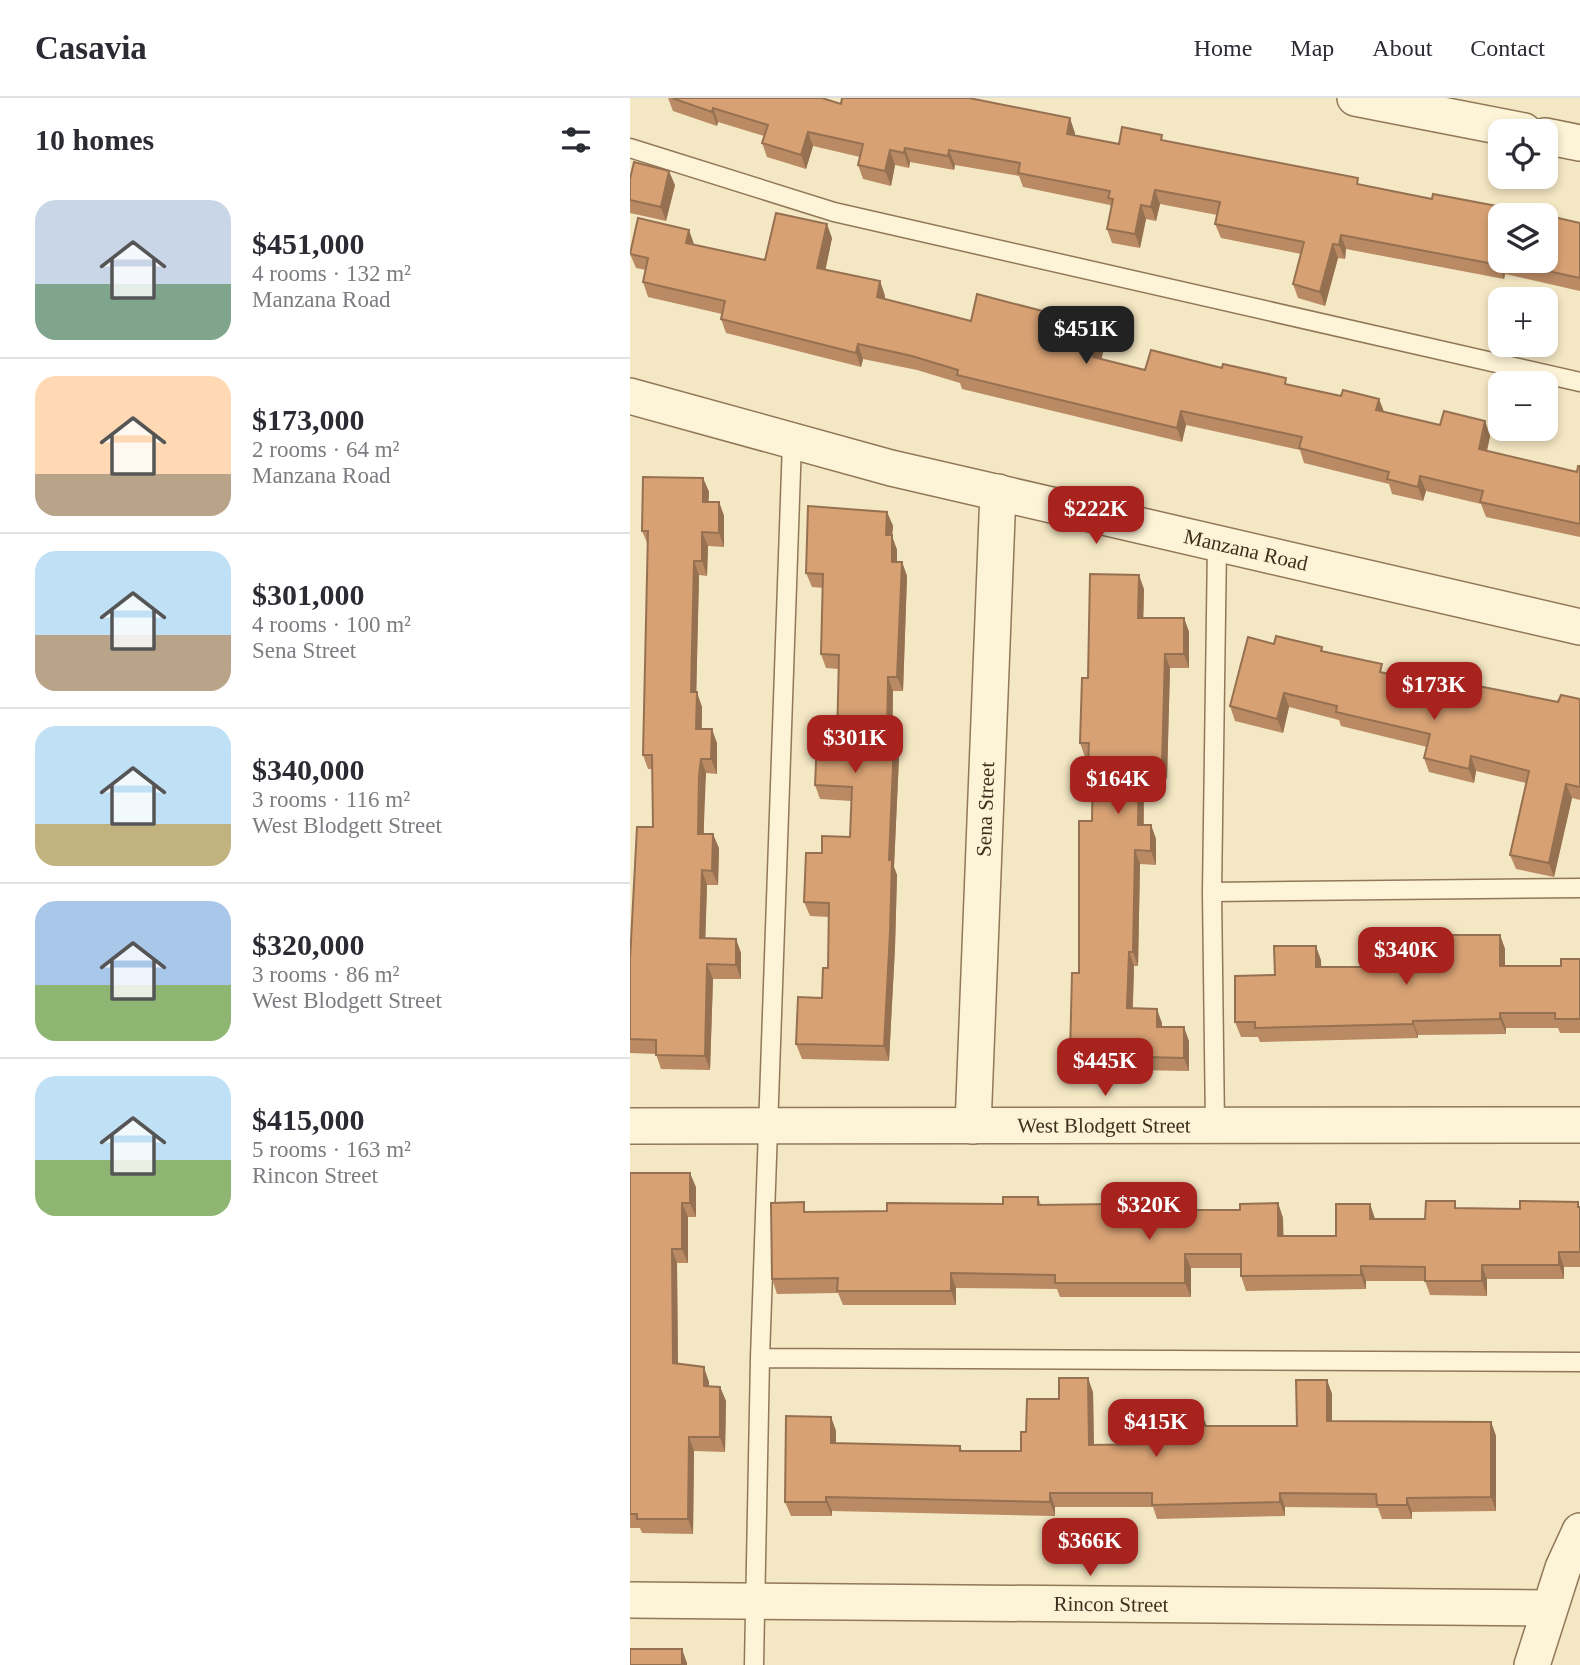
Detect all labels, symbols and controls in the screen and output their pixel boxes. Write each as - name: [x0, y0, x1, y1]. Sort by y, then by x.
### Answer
- text: Casavia: [35, 30, 147, 66]
- text: Home: [1194, 35, 1252, 61]
- text: Map: [1290, 35, 1334, 61]
- text: About: [1372, 35, 1432, 61]
- text: Contact: [1470, 35, 1545, 61]
- map controls: [1488, 119, 1558, 441]
- button: locate: [1488, 119, 1558, 189]
- icon: filters: [557, 121, 595, 159]
- text: 10 homes: [35, 123, 154, 156]
- button: layers: [1488, 203, 1558, 273]
- text: $451,000: [252, 227, 365, 260]
- icon: home: [91, 228, 175, 312]
- text: 4 rooms · 132 m²: [252, 261, 411, 286]
- text: Manzana Road: [252, 287, 391, 312]
- button: +: [1488, 287, 1558, 357]
- pin: $451K: [1037, 306, 1135, 366]
- text: $451K: [1054, 316, 1118, 341]
- button: −: [1488, 371, 1558, 441]
- text: $173,000: [252, 403, 365, 436]
- icon: home: [91, 404, 175, 488]
- text: 2 rooms · 64 m²: [252, 437, 399, 462]
- text: Manzana Road: [252, 463, 391, 488]
- pin: $222K: [1047, 486, 1145, 546]
- text: $222K: [1064, 496, 1128, 521]
- street label: Manzana Road: [1182, 524, 1311, 576]
- text: $301,000: [252, 578, 365, 611]
- icon: home: [91, 579, 175, 663]
- text: 4 rooms · 100 m²: [252, 612, 411, 637]
- text: Sena Street: [252, 638, 356, 663]
- pin: $173K: [1385, 662, 1483, 722]
- text: $173K: [1402, 672, 1466, 697]
- pin: $301K: [806, 716, 904, 775]
- text: $301K: [823, 725, 887, 750]
- text: $340,000: [252, 753, 365, 786]
- icon: home: [91, 754, 175, 838]
- pin: $164K: [1069, 756, 1167, 816]
- street label: Sena Street: [972, 761, 999, 857]
- text: $164K: [1086, 766, 1150, 791]
- text: 3 rooms · 116 m²: [252, 787, 410, 812]
- text: West Blodgett Street: [252, 813, 442, 838]
- text: $320,000: [252, 928, 365, 961]
- pin: $340K: [1357, 928, 1455, 987]
- icon: home: [91, 929, 175, 1013]
- text: $340K: [1374, 937, 1438, 962]
- text: 3 rooms · 86 m²: [252, 962, 399, 987]
- text: West Blodgett Street: [252, 988, 442, 1013]
- pin: $445K: [1056, 1038, 1154, 1098]
- text: $445K: [1073, 1048, 1137, 1073]
- text: $415,000: [252, 1103, 365, 1136]
- icon: home: [91, 1104, 175, 1188]
- street label: West Blodgett Street: [1017, 1113, 1191, 1138]
- text: 5 rooms · 163 m²: [252, 1137, 411, 1162]
- text: Rincon Street: [252, 1163, 378, 1188]
- pin: $320K: [1100, 1182, 1198, 1242]
- text: $320K: [1117, 1192, 1181, 1217]
- pin: $415K: [1107, 1400, 1205, 1459]
- text: $415K: [1124, 1409, 1188, 1434]
- pin: $366K: [1041, 1518, 1139, 1578]
- text: $366K: [1058, 1528, 1122, 1553]
- street label: Rincon Street: [1053, 1592, 1169, 1617]

